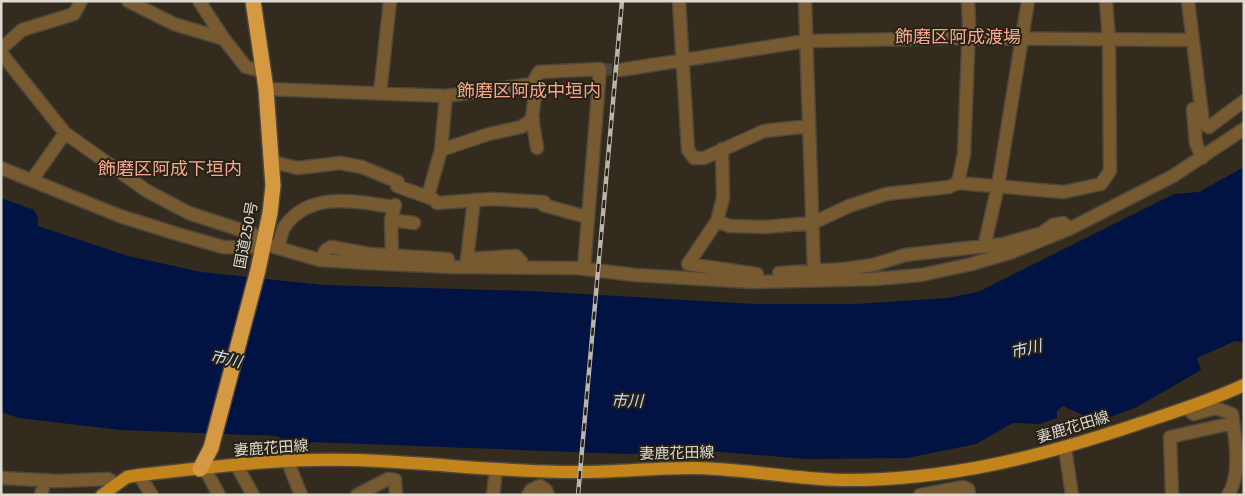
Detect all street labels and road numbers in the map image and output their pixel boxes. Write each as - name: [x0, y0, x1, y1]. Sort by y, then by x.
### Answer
- street label: 国道250号: [231, 200, 261, 270]
- street label: 妻鹿花田線: [1034, 407, 1112, 447]
- street label: 妻鹿花田線: [233, 436, 309, 460]
- street label: 妻鹿花田線: [639, 443, 715, 463]

